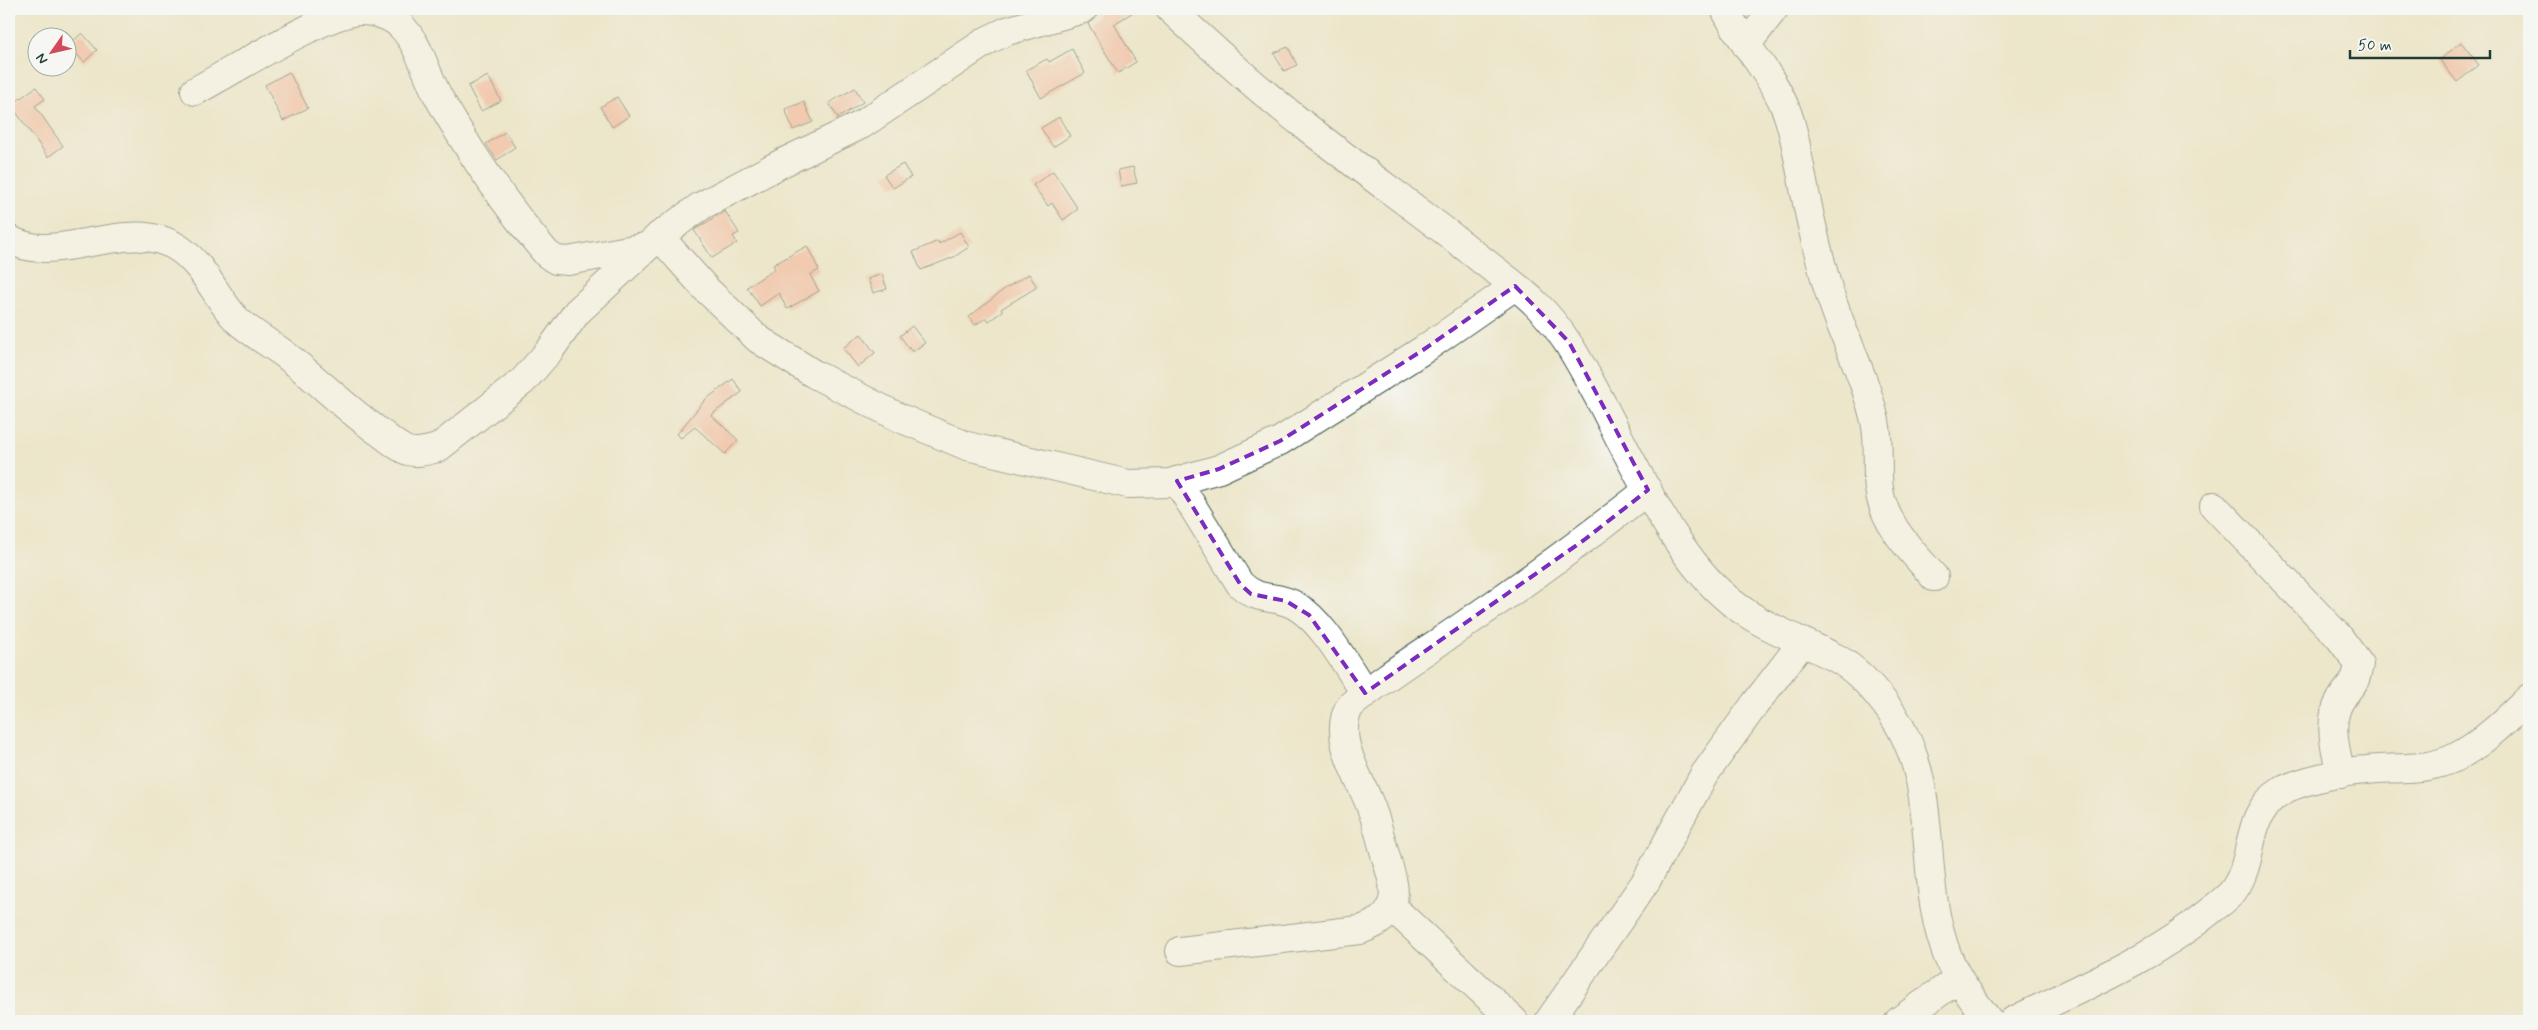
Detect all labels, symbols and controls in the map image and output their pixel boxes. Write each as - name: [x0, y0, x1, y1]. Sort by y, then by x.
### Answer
- north arrow: [28, 28, 78, 78]
- scale bar: [2350, 28, 2490, 60]
- text: 50 m: [2358, 36, 2392, 56]
- text: N: [32, 50, 52, 68]

